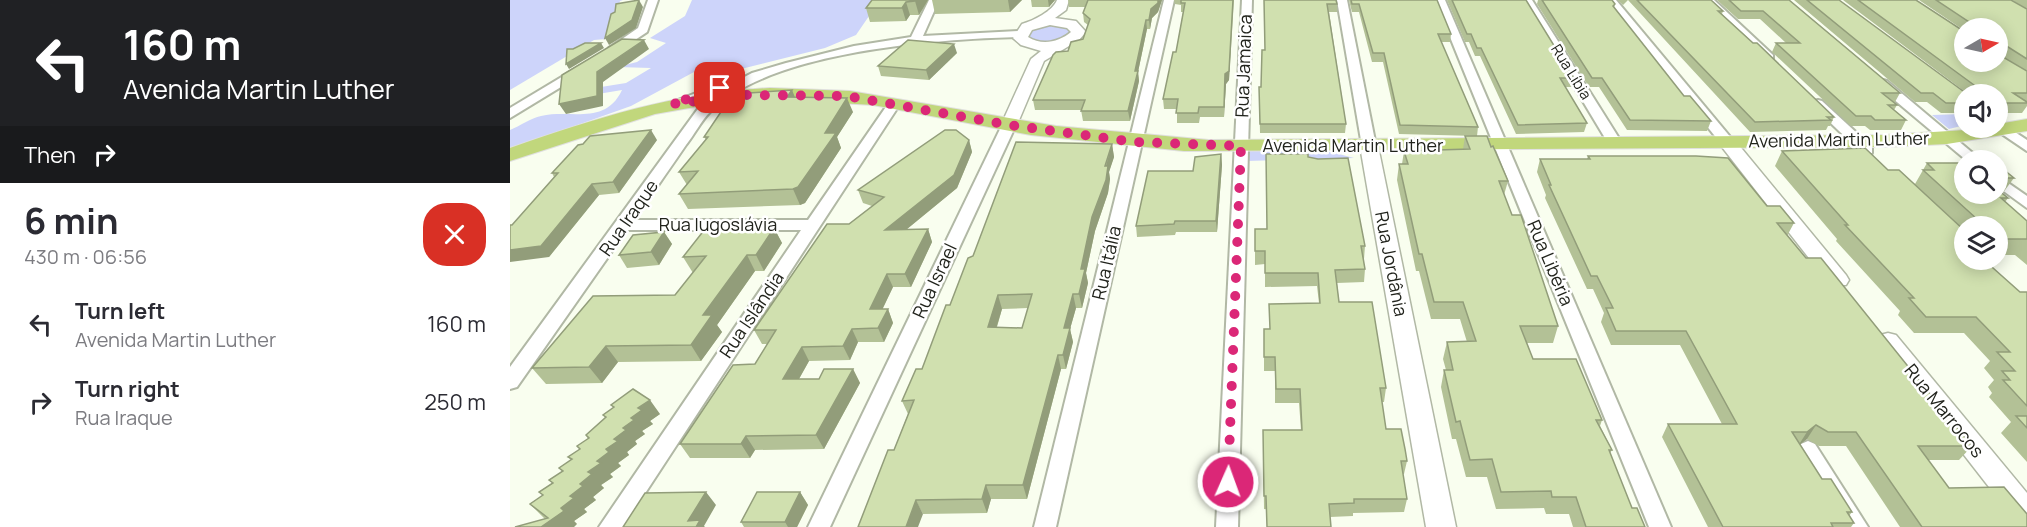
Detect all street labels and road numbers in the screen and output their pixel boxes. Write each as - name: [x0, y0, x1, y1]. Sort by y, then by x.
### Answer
- street label: Rua Jamaica: [1229, 14, 1257, 118]
- street label: Rua Líbia: [1546, 40, 1597, 103]
- street label: Avenida Martin Luther: [1748, 125, 1930, 153]
- street label: Avenida Martin Luther: [1263, 133, 1444, 157]
- street label: Rua Iraque: [593, 175, 663, 260]
- street label: Rua Jordânia: [1370, 209, 1414, 318]
- street label: Rua Iugoslávia: [659, 212, 777, 236]
- street label: Rua Libéria: [1522, 216, 1580, 309]
- street label: Rua Itália: [1086, 223, 1126, 302]
- street label: Rua Israel: [906, 239, 962, 322]
- street label: Rua Islândia: [714, 267, 789, 362]
- street label: Rua Marrocos: [1900, 359, 1990, 462]

